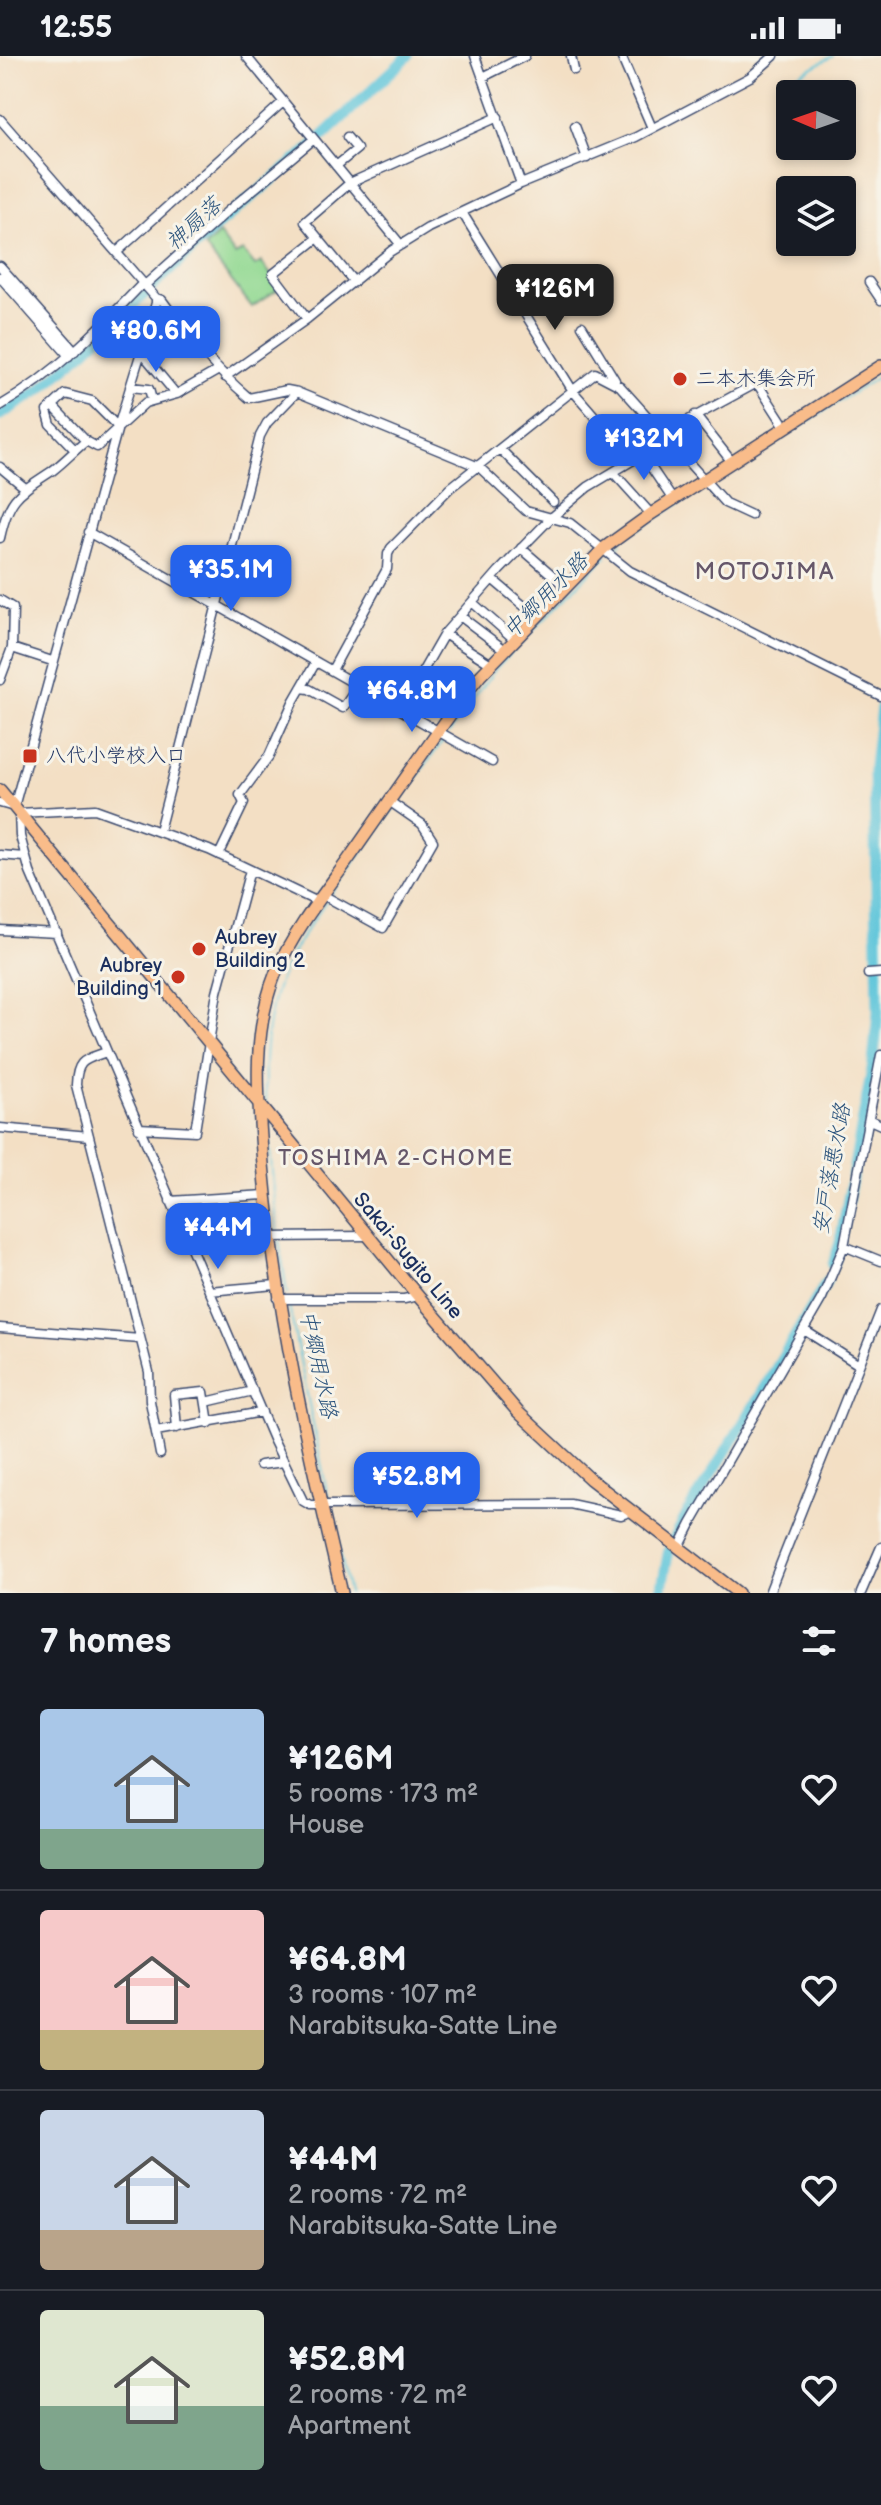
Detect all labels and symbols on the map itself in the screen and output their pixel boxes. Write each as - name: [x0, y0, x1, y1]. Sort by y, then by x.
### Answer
- north arrow: [776, 80, 856, 160]
- water label: 神扇落: [160, 191, 229, 256]
- pin: ¥126M: [499, 264, 611, 332]
- pin: ¥80.6M: [91, 306, 221, 374]
- place label: 二本木集会所: [696, 367, 816, 391]
- marker: 二本木集会所: [671, 370, 689, 388]
- pin: ¥132M: [588, 414, 700, 482]
- pin: ¥35.1M: [166, 545, 296, 613]
- water label: 中郷用水路: [498, 546, 596, 644]
- district label: MOTOJIMA: [695, 557, 835, 586]
- pin: ¥64.8M: [347, 666, 477, 734]
- place label: 八代小学校入口: [46, 744, 186, 768]
- marker: 八代小学校入口: [21, 747, 39, 765]
- place label: Aubrey Building 2: [215, 926, 305, 973]
- marker: Aubrey Building 2: [190, 940, 208, 958]
- place label: Aubrey Building 1: [76, 954, 162, 1001]
- marker: Aubrey Building 1: [169, 968, 187, 986]
- water label: 安戸落悪水路: [807, 1100, 857, 1236]
- district label: TOSHIMA 2-CHOME: [278, 1145, 514, 1172]
- street label: Sakai-Sugito Line: [348, 1188, 468, 1324]
- pin: ¥44M: [171, 1203, 265, 1271]
- water label: 中郷用水路: [293, 1307, 343, 1423]
- pin: ¥52.8M: [352, 1452, 482, 1520]

